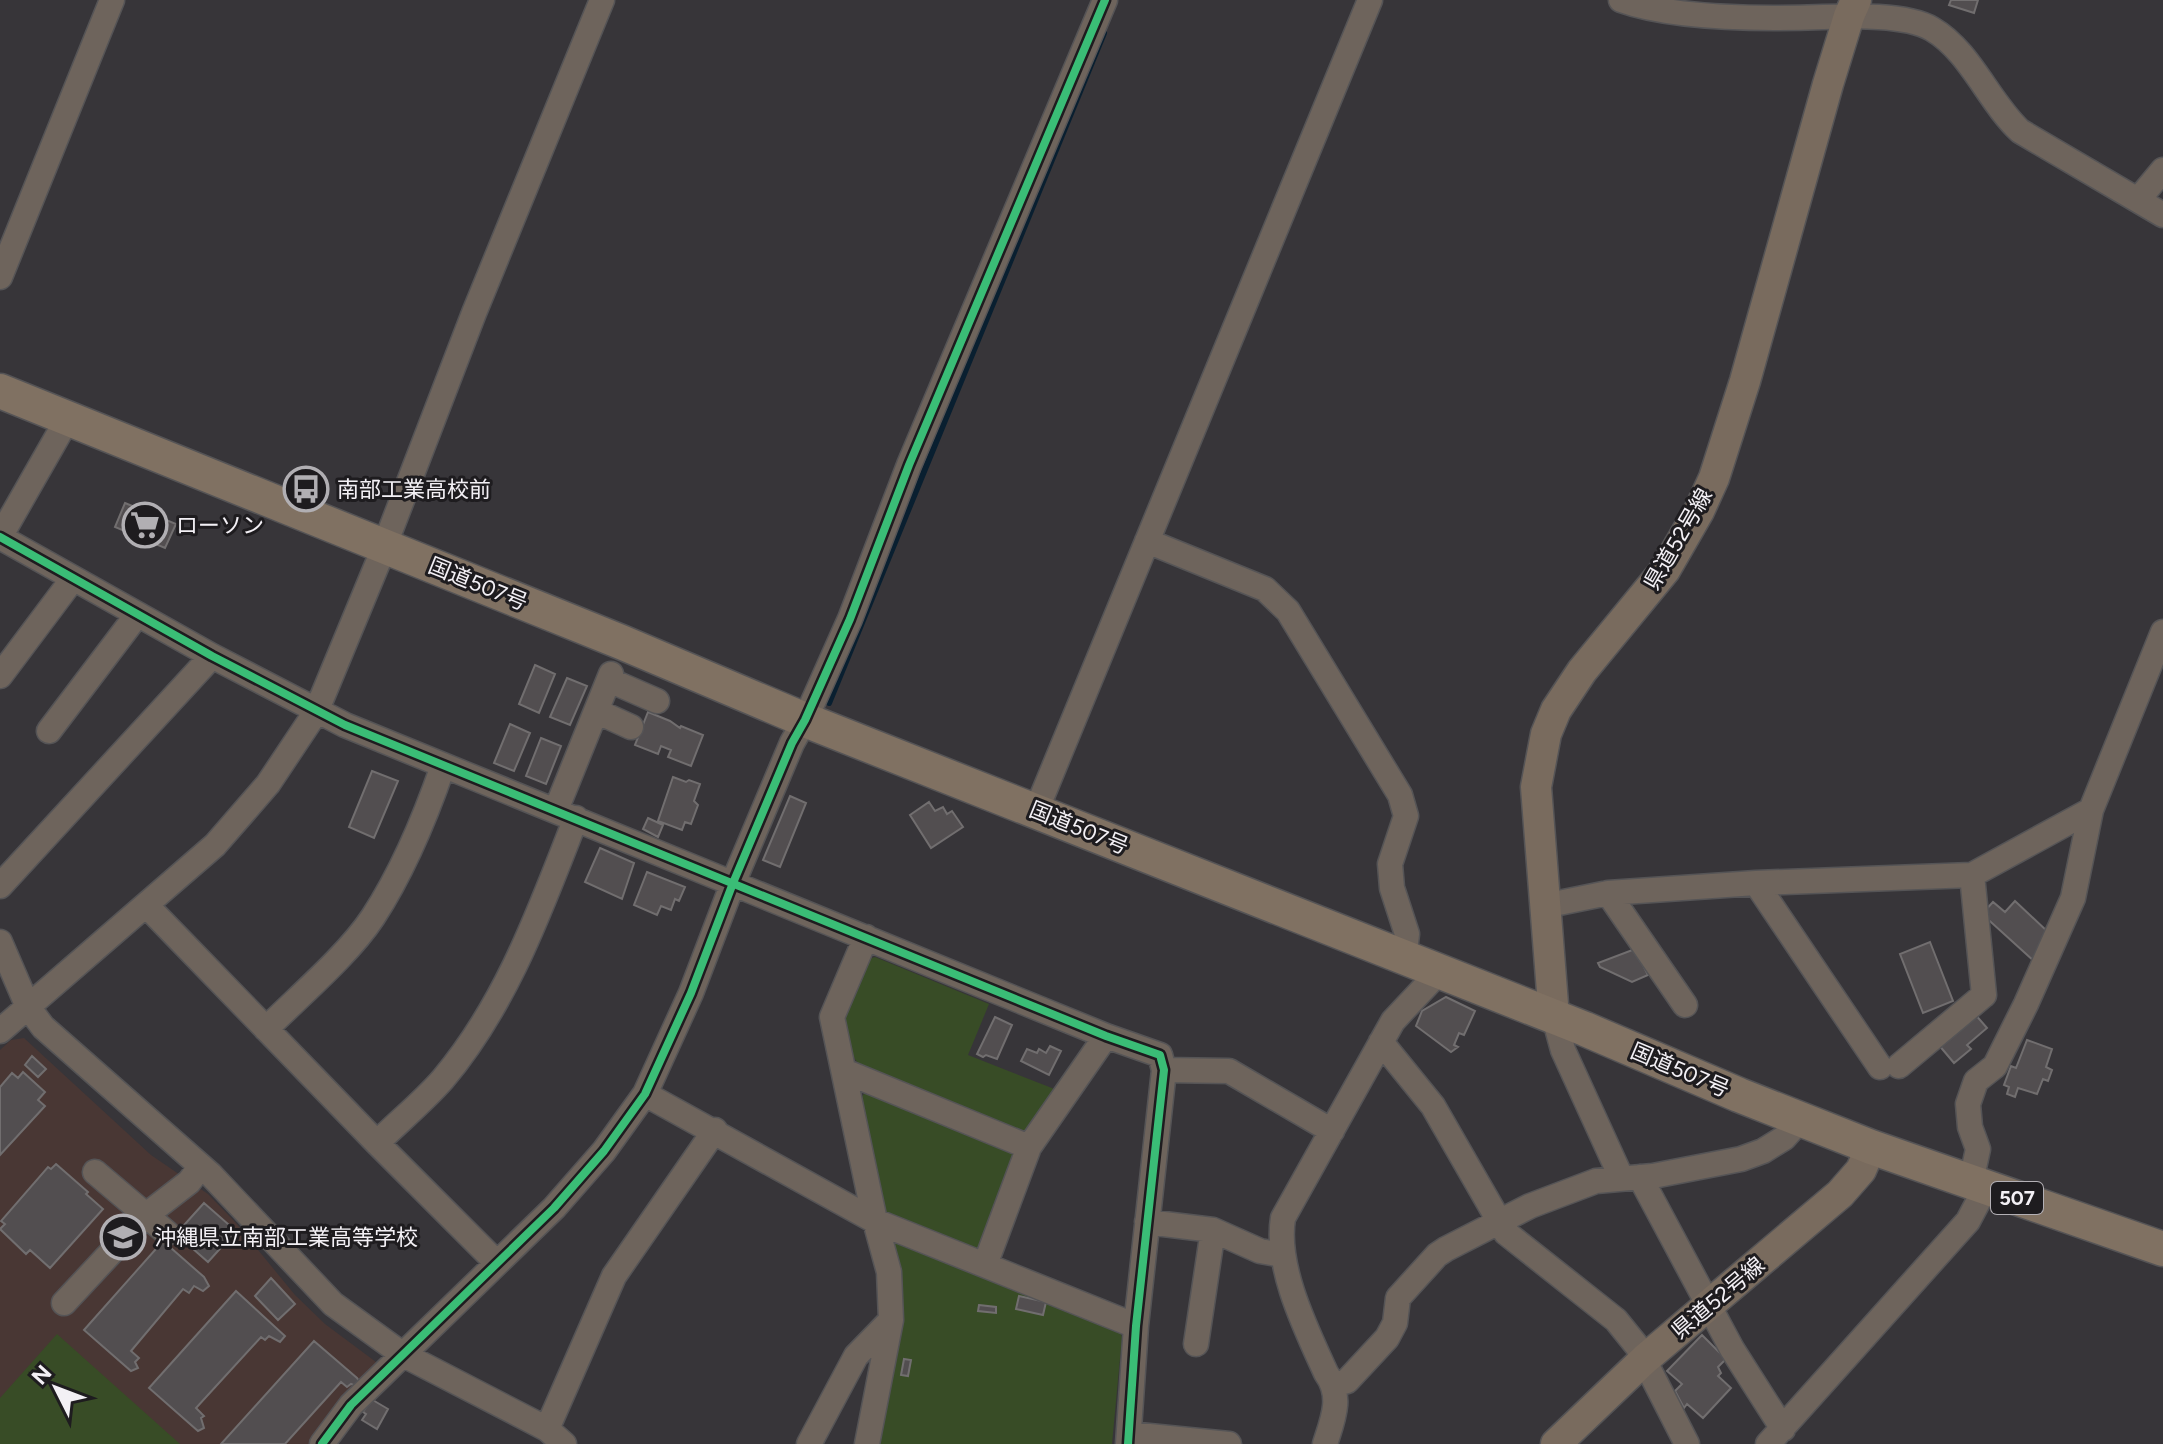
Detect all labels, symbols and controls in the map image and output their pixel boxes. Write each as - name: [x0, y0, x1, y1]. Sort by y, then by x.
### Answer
- bus stop icon: 南部工業高校前: [282, 465, 330, 513]
- place label: 南部工業高校前: [337, 476, 491, 503]
- street label: 県道52号線: [1638, 483, 1718, 595]
- supermarket icon: ローソン: [121, 501, 169, 549]
- place label: ローソン: [176, 512, 264, 539]
- street label: 国道507号: [424, 552, 532, 616]
- street label: 国道507号: [1025, 796, 1133, 860]
- street label: 国道507号: [1627, 1037, 1733, 1103]
- road number: 507: [1991, 1182, 2043, 1214]
- school or university icon: 沖縄県立南部工業高等学校: [99, 1213, 147, 1261]
- place label: 沖縄県立南部工業高等学校: [154, 1224, 418, 1251]
- street label: 県道52号線: [1666, 1251, 1770, 1345]
- north arrow: [16, 1348, 96, 1428]
- text: N: [26, 1360, 57, 1390]

